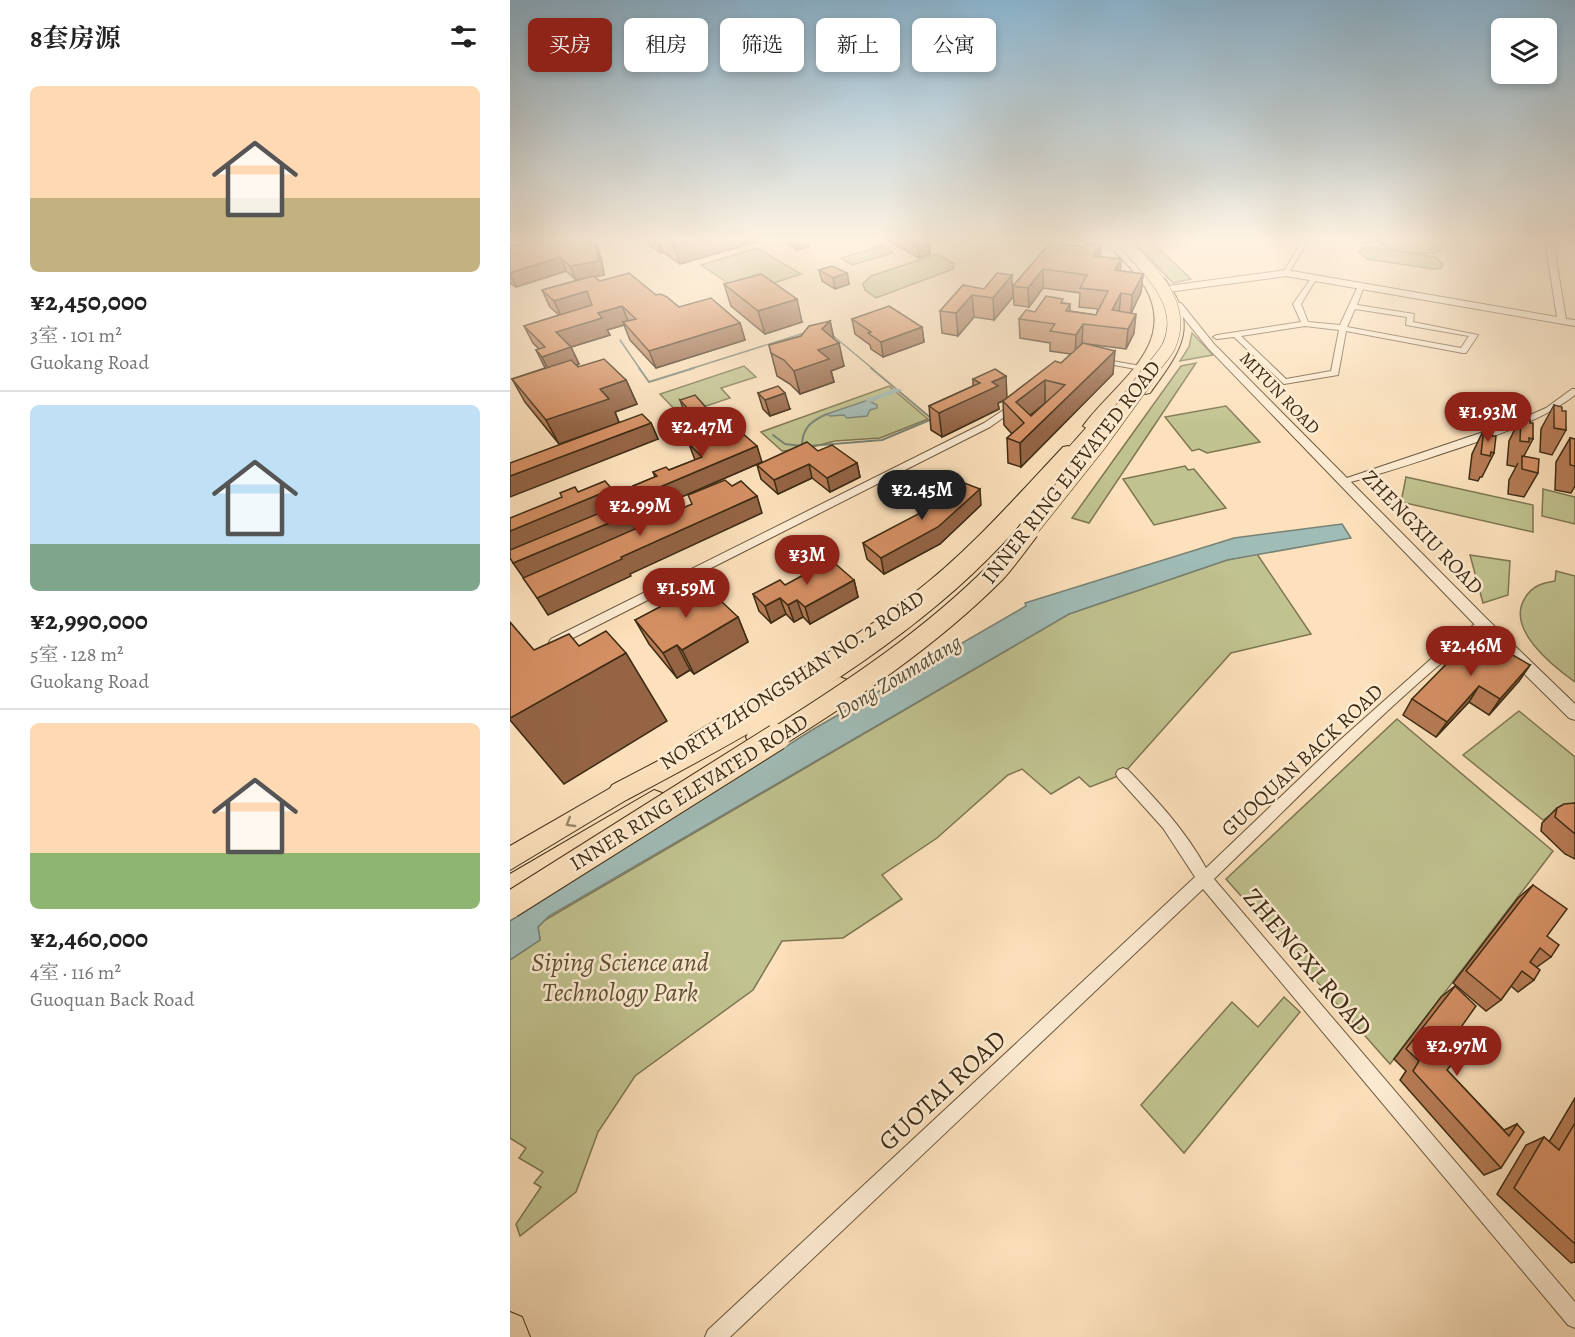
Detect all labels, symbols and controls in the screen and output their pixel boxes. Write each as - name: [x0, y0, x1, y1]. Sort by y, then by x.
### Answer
- chip: 买房: [528, 18, 612, 72]
- chip: 租房: [624, 18, 708, 72]
- chip: 筛选: [720, 18, 804, 72]
- chip: 新上: [816, 18, 900, 72]
- chip: 公寓: [912, 18, 996, 72]
- map controls: [1491, 18, 1557, 84]
- button: layers: [1491, 18, 1557, 84]
- icon: filters: [447, 20, 480, 53]
- text: 8套房源: [30, 21, 120, 56]
- icon: home: [201, 125, 309, 233]
- text: ¥2,450,000: [30, 284, 147, 319]
- text: 3室 · 101 m²: [30, 322, 122, 349]
- street label: MIYUN ROAD: [1234, 346, 1326, 440]
- text: Guokang Road: [30, 349, 149, 376]
- street label: INNER RING ELEVATED ROAD: [975, 354, 1167, 590]
- pin: ¥1.93M: [1439, 392, 1537, 443]
- text: ¥1.93M: [1459, 398, 1517, 425]
- pin: ¥2.47M: [653, 407, 751, 458]
- text: ¥2.47M: [671, 413, 733, 440]
- icon: home: [201, 444, 309, 552]
- street label: ZHENGXIU ROAD: [1356, 464, 1490, 600]
- pin: ¥2.45M: [873, 470, 971, 521]
- text: ¥2.45M: [891, 476, 953, 503]
- pin: ¥2.99M: [591, 486, 689, 537]
- text: ¥2.99M: [609, 492, 671, 519]
- pin: ¥3M: [778, 535, 836, 586]
- text: ¥3M: [789, 541, 825, 568]
- pin: ¥1.59M: [637, 568, 735, 619]
- text: ¥1.59M: [657, 574, 715, 601]
- street label: NORTH ZHONGSHAN NO. 2 ROAD: [654, 584, 930, 776]
- text: ¥2,990,000: [30, 603, 148, 638]
- pin: ¥2.46M: [1422, 626, 1520, 677]
- water label: Dong Zoumatang: [830, 627, 968, 726]
- text: ¥2.46M: [1440, 632, 1502, 659]
- text: 5室 · 128 m²: [30, 641, 124, 668]
- text: Guokang Road: [30, 668, 149, 695]
- street label: GUOQUAN BACK ROAD: [1215, 677, 1389, 843]
- street label: INNER RING ELEVATED ROAD: [564, 707, 814, 877]
- icon: home: [201, 762, 309, 870]
- one-way arrow: [566, 815, 576, 827]
- street label: ZHENGXI ROAD: [1235, 881, 1380, 1044]
- text: ¥2,460,000: [30, 921, 148, 956]
- park label: Siping Science and Technology Park: [531, 945, 709, 1010]
- text: 4室 · 116 m²: [30, 959, 121, 986]
- text: Guoquan Back Road: [30, 986, 194, 1013]
- street label: GUOTAI ROAD: [871, 1022, 1014, 1159]
- pin: ¥2.97M: [1408, 1026, 1506, 1077]
- text: ¥2.97M: [1426, 1032, 1488, 1059]

